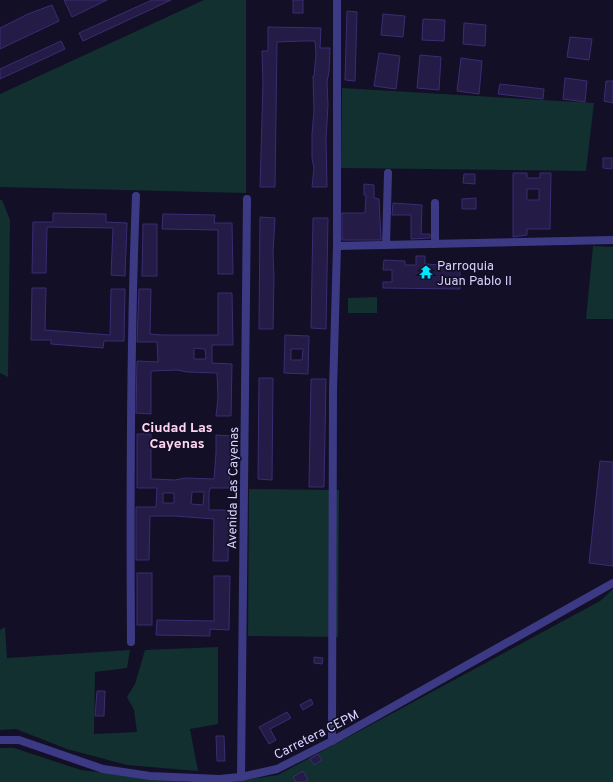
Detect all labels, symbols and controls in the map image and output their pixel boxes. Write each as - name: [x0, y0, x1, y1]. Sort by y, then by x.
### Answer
- place label: Parroquia Juan Pablo II: [437, 259, 512, 290]
- temple icon: Parroquia Juan Pablo II: [418, 264, 434, 280]
- district label: Ciudad Las Cayenas: [141, 420, 213, 453]
- street label: Avenida Las Cayenas: [225, 427, 243, 549]
- street label: Carretera CEPM: [272, 707, 362, 764]

